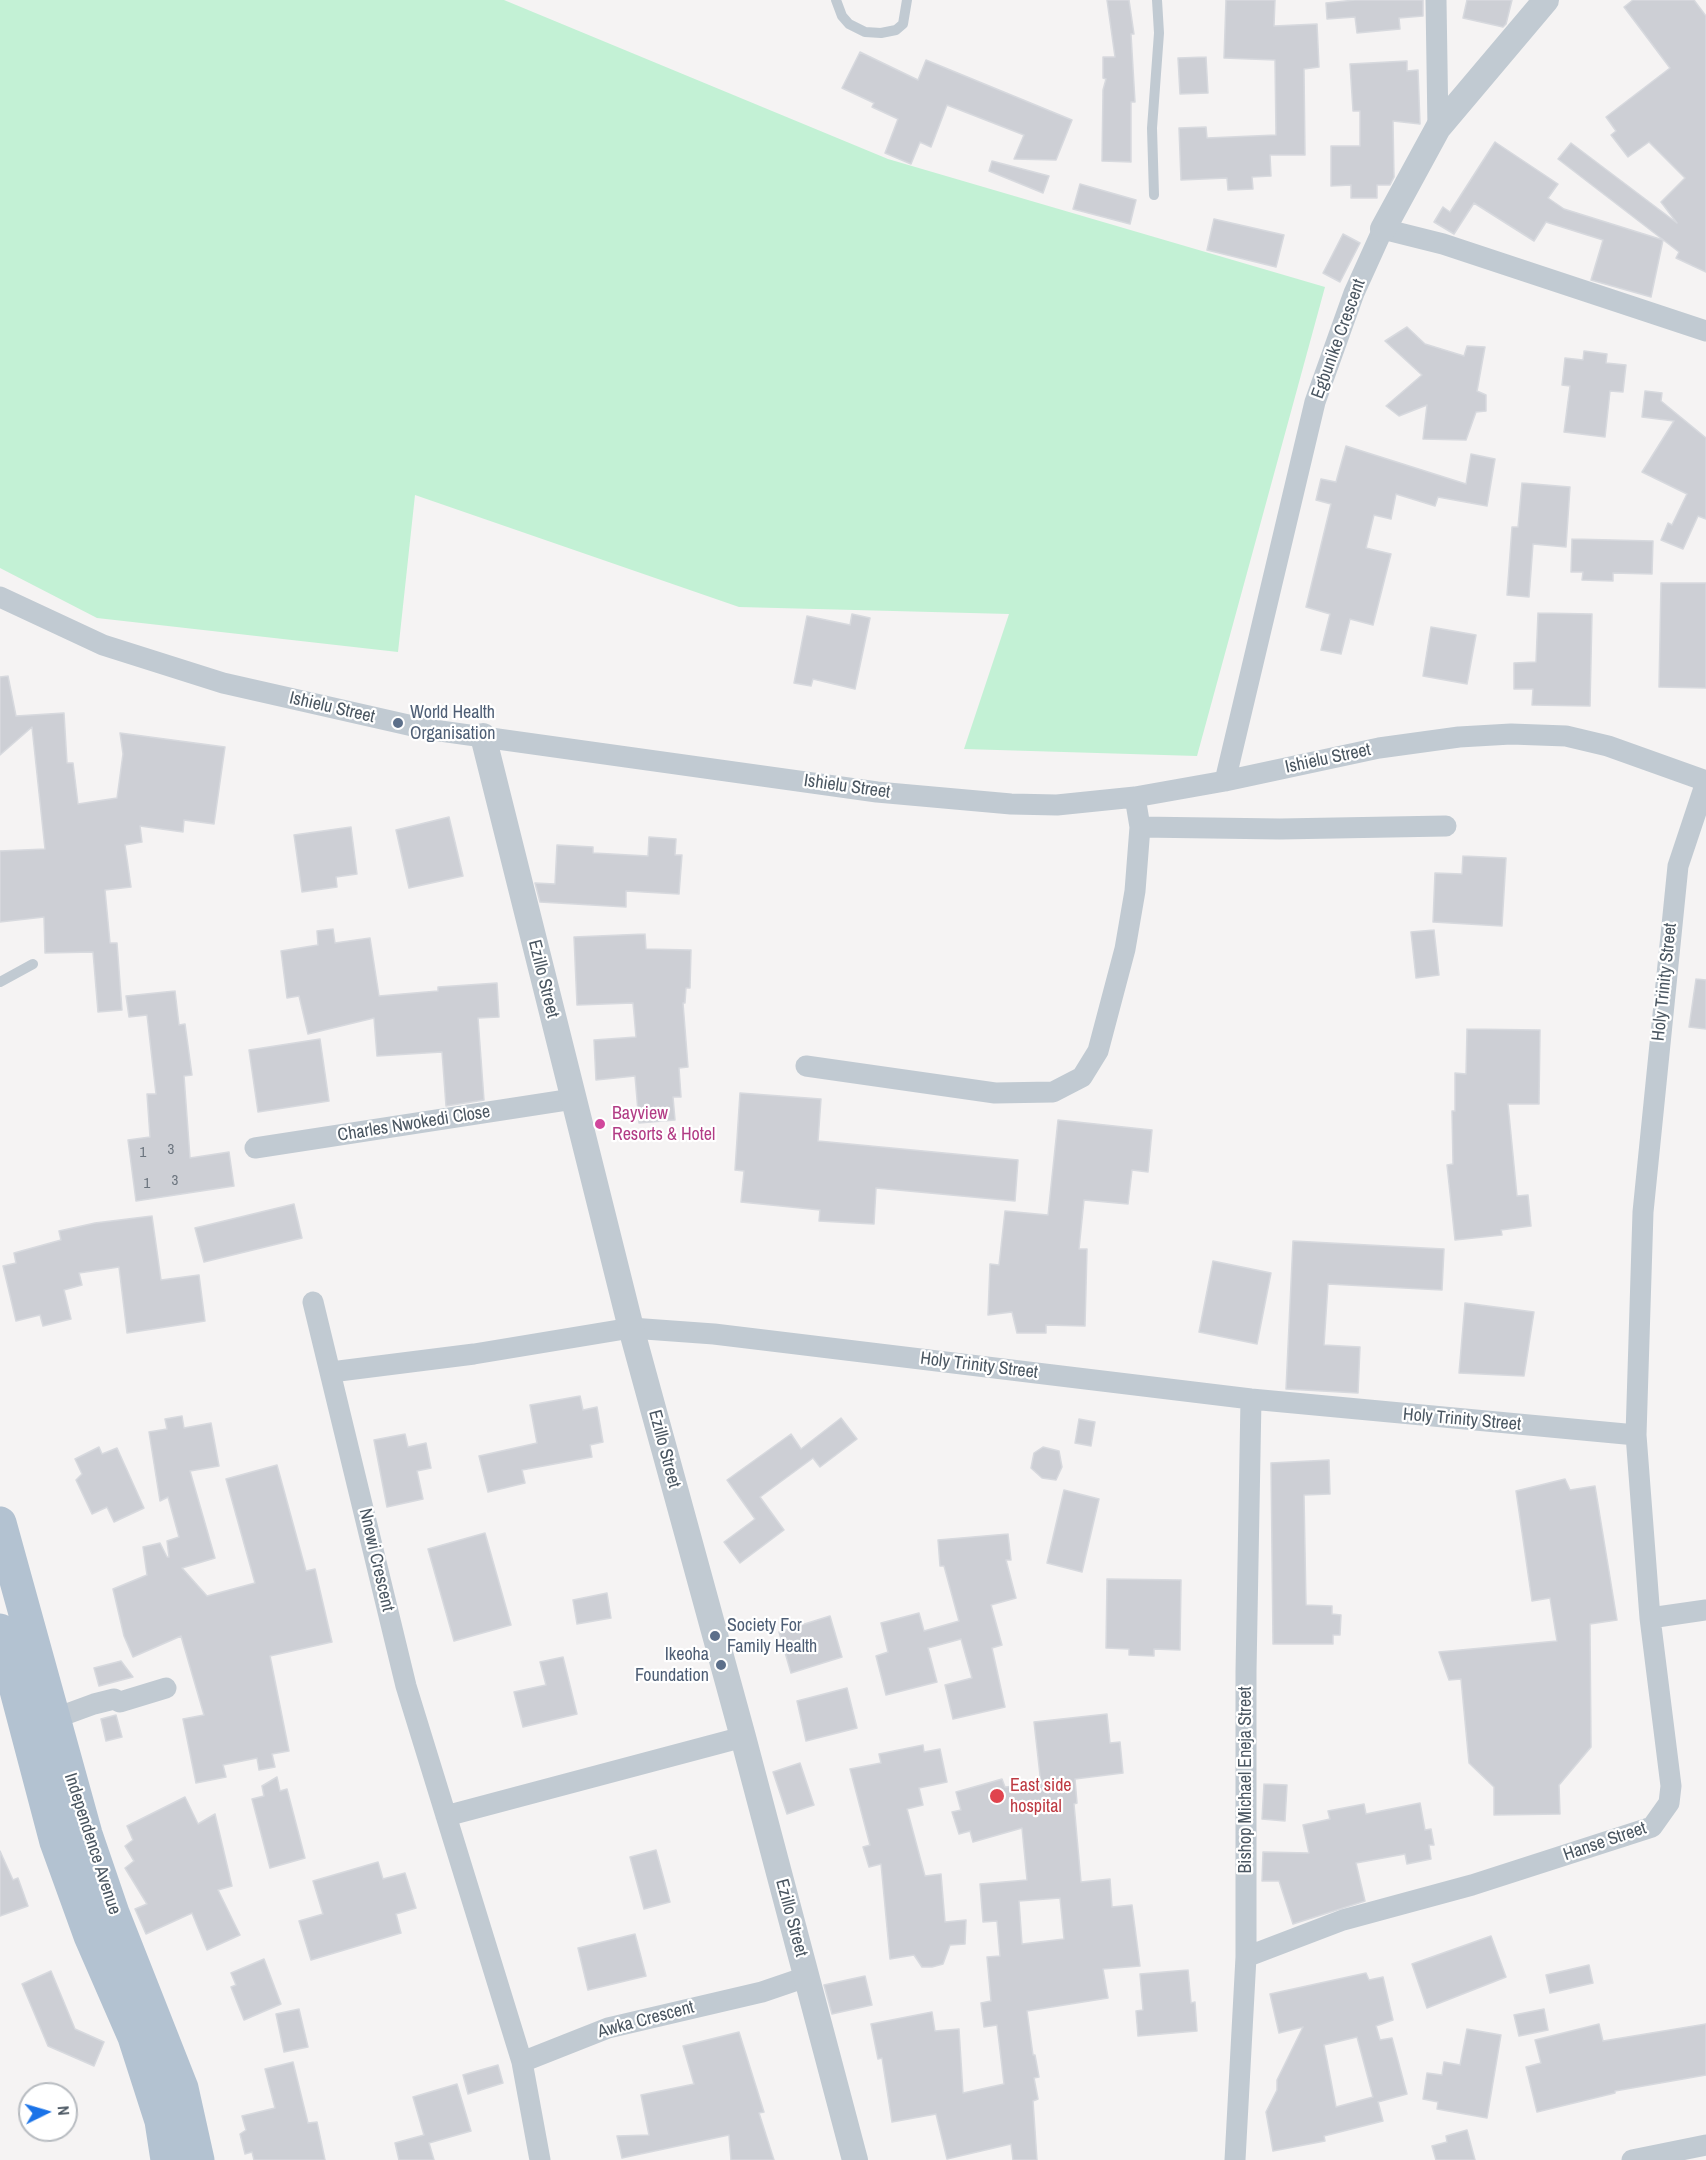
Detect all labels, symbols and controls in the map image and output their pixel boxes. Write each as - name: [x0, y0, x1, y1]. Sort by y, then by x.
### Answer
- street label: Egbunike Crescent: [1307, 276, 1371, 402]
- street label: Ishielu Street: [287, 688, 377, 728]
- place label: World Health Organisation: [410, 702, 495, 744]
- marker: World Health Organisation: [391, 716, 405, 730]
- street label: Ishielu Street: [1283, 739, 1373, 779]
- street label: Ishielu Street: [802, 770, 892, 804]
- street label: Holy Trinity Street: [1648, 922, 1682, 1042]
- street label: Ezillo Street: [523, 938, 563, 1020]
- street label: Charles Nwokedi Close: [336, 1101, 492, 1147]
- place label: Bayview Resorts & Hotel: [612, 1103, 715, 1146]
- marker: Bayview Resorts & Hotel: [593, 1117, 607, 1131]
- house number: 3: [168, 1141, 174, 1159]
- house number: 1: [140, 1144, 146, 1162]
- house number: 3: [172, 1172, 178, 1190]
- house number: 1: [144, 1175, 150, 1193]
- street label: Holy Trinity Street: [919, 1348, 1039, 1384]
- street label: Holy Trinity Street: [1402, 1404, 1522, 1436]
- street label: Ezillo Street: [643, 1408, 685, 1490]
- street label: Nnewi Crescent: [354, 1506, 398, 1614]
- place label: Society For Family Health: [727, 1615, 817, 1658]
- marker: Society For Family Health: [708, 1629, 722, 1643]
- place label: Ikeoha Foundation: [635, 1644, 709, 1686]
- marker: Ikeoha Foundation: [714, 1658, 728, 1672]
- street label: Bishop Michael Eneja Street: [1235, 1686, 1257, 1874]
- street label: Independence Avenue: [59, 1771, 125, 1917]
- place label: East side hospital: [1010, 1775, 1072, 1818]
- marker: East side hospital: [988, 1787, 1006, 1805]
- street label: Hanse Street: [1561, 1818, 1649, 1866]
- street label: Ezillo Street: [770, 1877, 812, 1959]
- street label: Awka Crescent: [595, 1997, 697, 2043]
- north arrow: [18, 2082, 78, 2142]
- text: N: [53, 2105, 75, 2116]

